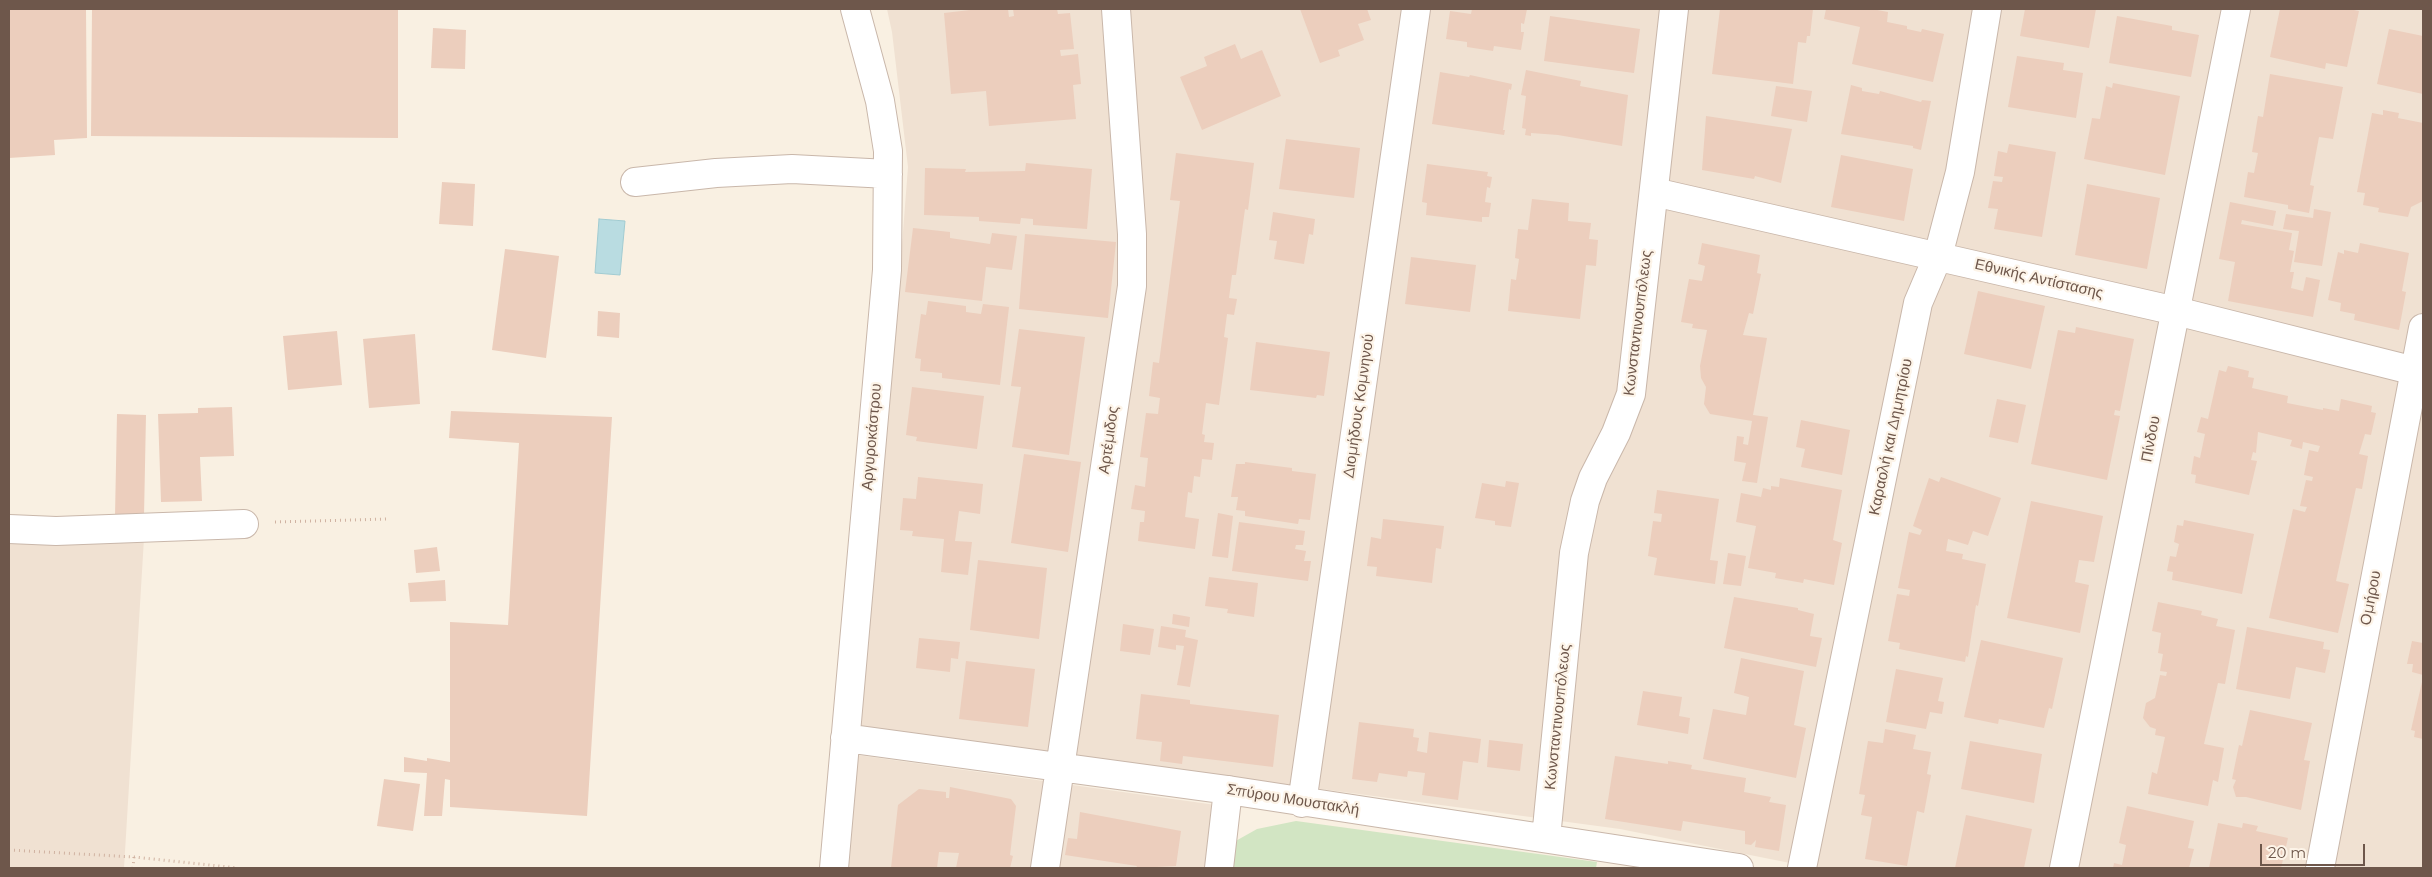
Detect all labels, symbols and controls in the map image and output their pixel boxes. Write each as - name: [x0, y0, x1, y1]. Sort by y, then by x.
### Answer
- street label: Κωνσταντινουπόλεως: [1620, 249, 1656, 397]
- street label: Εθνικής Αντίστασης: [1973, 255, 2105, 303]
- street label: Διομήδους Κομνηνού: [1340, 333, 1378, 479]
- street label: Καραολή και Δημητρίου: [1866, 357, 1916, 517]
- street label: Αργυροκάστρου: [858, 383, 886, 491]
- street label: Αρτέμιδος: [1095, 405, 1123, 475]
- street label: Πίνδου: [2138, 414, 2164, 464]
- street label: Ομήρου: [2357, 569, 2385, 627]
- street label: Κωνσταντινουπόλεως: [1541, 643, 1575, 791]
- street label: Σπύρου Μουστακλή: [1225, 781, 1361, 819]
- scale bar: [2262, 834, 2367, 866]
- text: 20 m: [2268, 843, 2306, 862]

